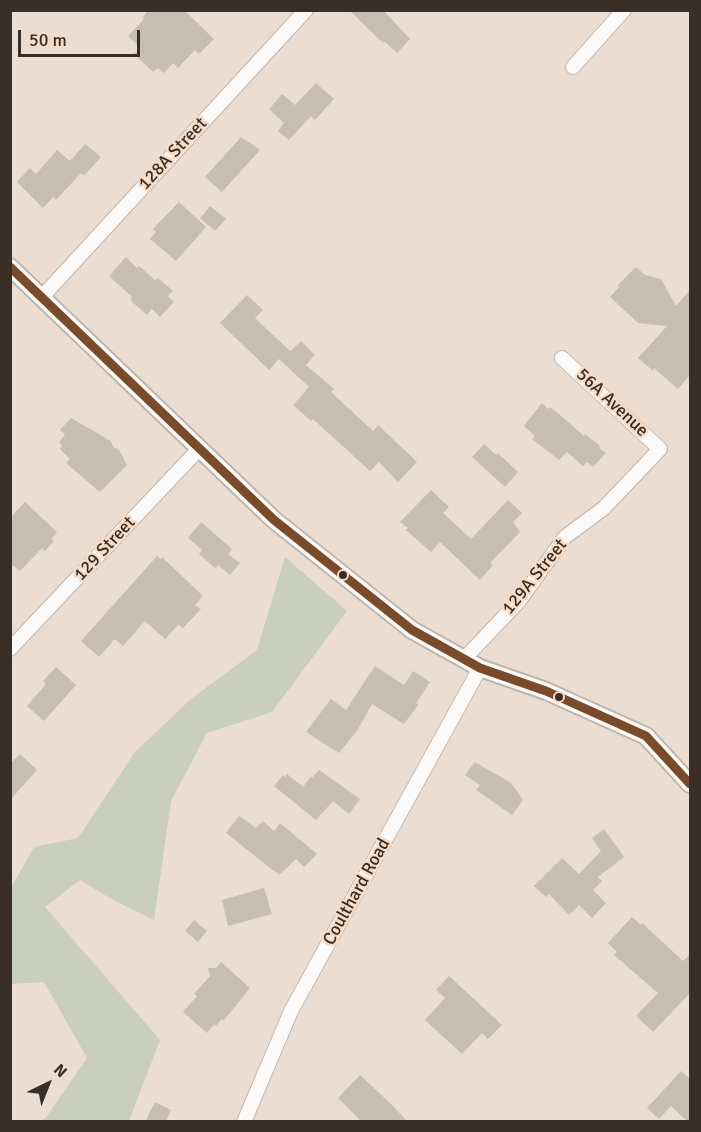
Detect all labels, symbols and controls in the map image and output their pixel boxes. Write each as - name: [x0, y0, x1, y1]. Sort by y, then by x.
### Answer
- scale bar: [21, 18, 142, 56]
- text: 50 m: [29, 29, 67, 51]
- street label: 128A Street: [134, 113, 212, 195]
- street label: 56A Avenue: [571, 364, 653, 442]
- street label: 129 Street: [70, 512, 140, 586]
- street label: 129A Street: [498, 535, 572, 619]
- unlabelled marker: [337, 569, 349, 581]
- unlabelled marker: [553, 691, 565, 703]
- street label: Coulthard Road: [319, 835, 395, 949]
- north arrow: [18, 1054, 78, 1114]
- text: N: [49, 1060, 71, 1082]

